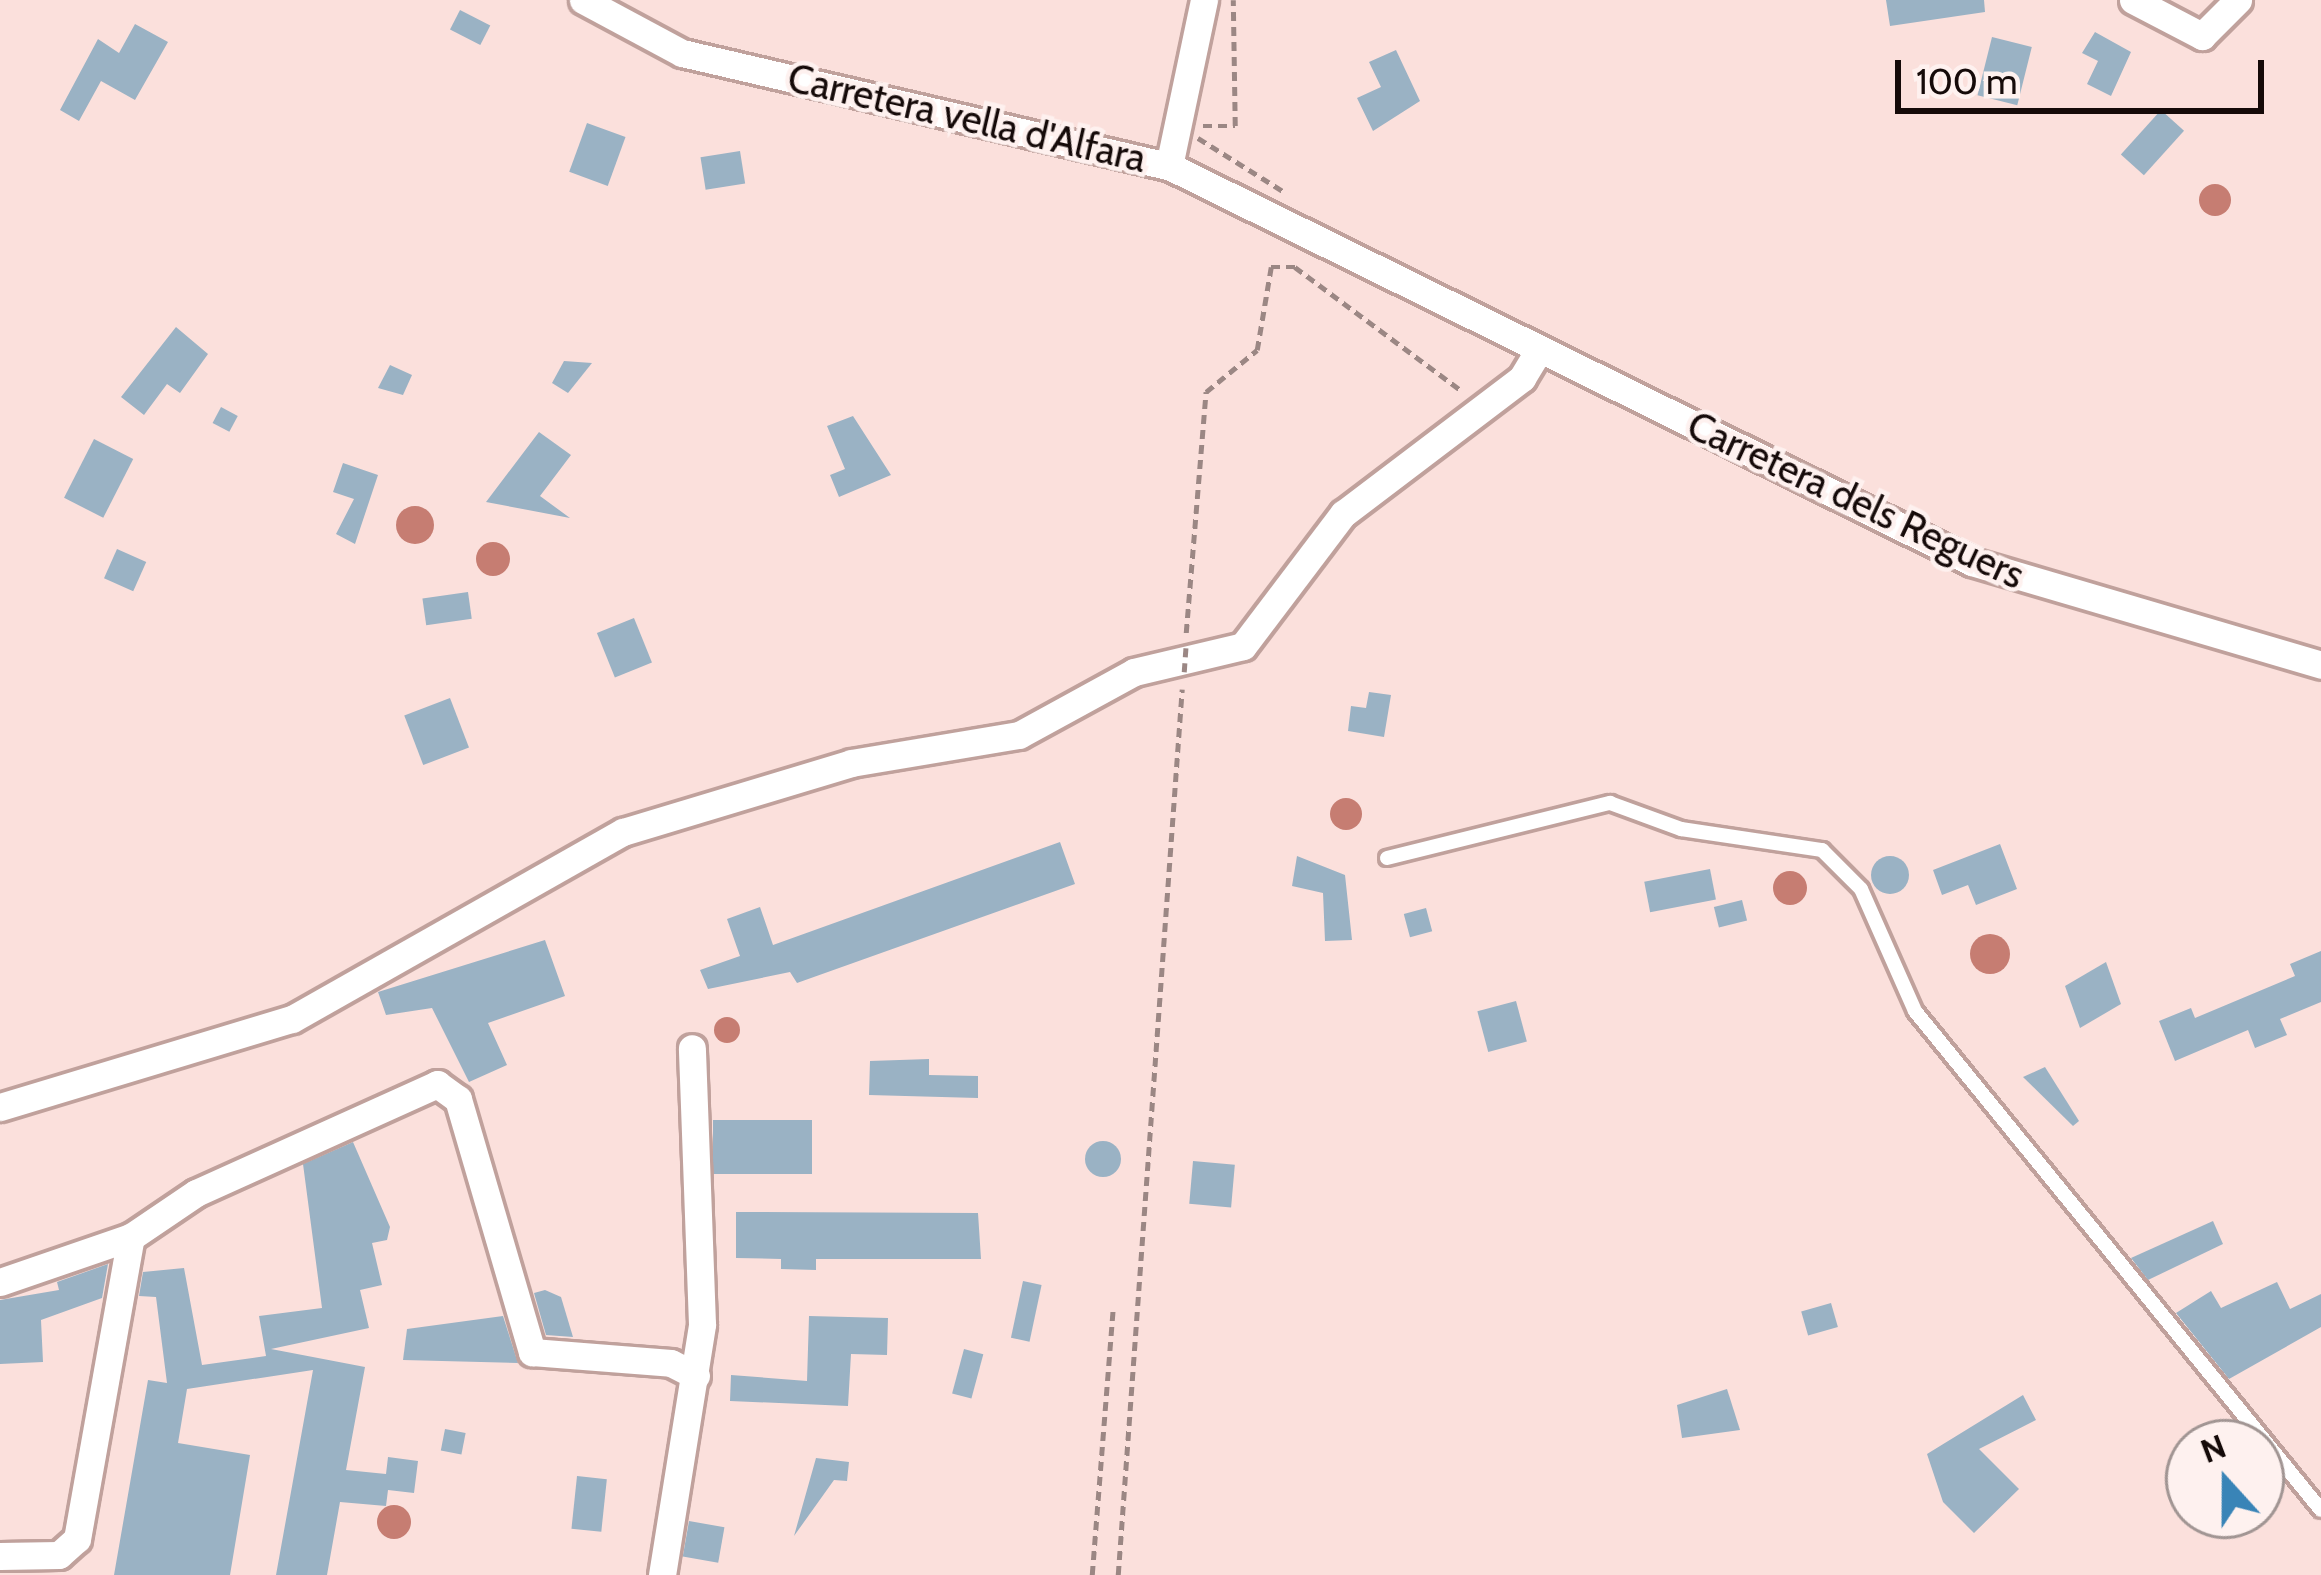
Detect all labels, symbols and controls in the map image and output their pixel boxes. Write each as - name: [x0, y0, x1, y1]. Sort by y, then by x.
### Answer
- scale bar: [1901, 36, 2270, 110]
- street label: Carretera vella d'Alfara: [783, 54, 1151, 182]
- text: 100 m: [1916, 59, 2018, 103]
- street label: Carretera dels Reguers: [1680, 401, 2032, 599]
- north arrow: [2165, 1419, 2285, 1539]
- text: N: [2195, 1425, 2231, 1471]

